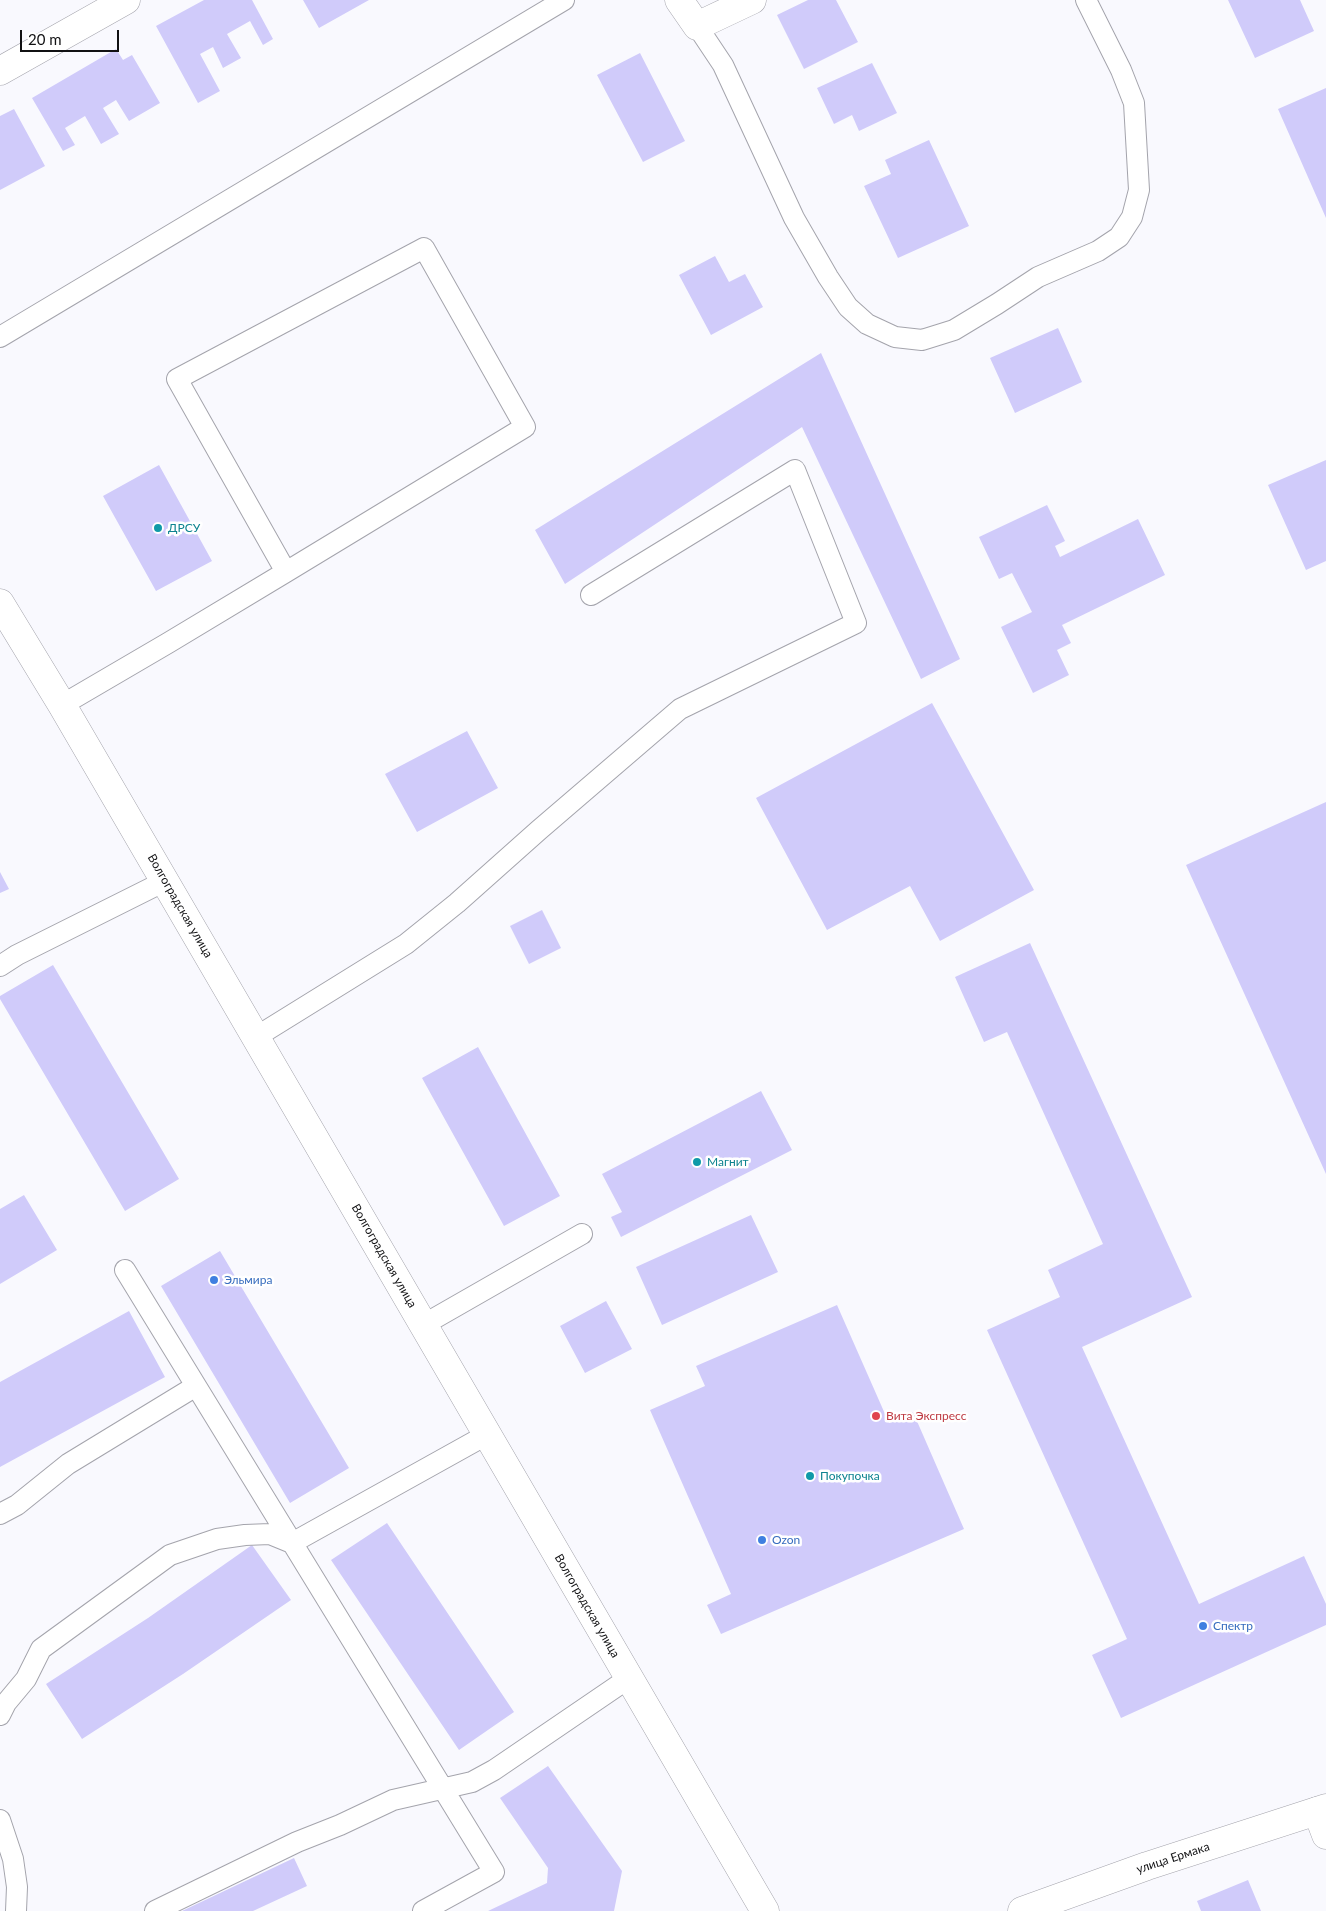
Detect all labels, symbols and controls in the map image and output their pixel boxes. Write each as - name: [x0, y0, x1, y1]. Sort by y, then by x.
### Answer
- scale bar: [22, 20, 121, 52]
- text: 20 m: [28, 30, 62, 48]
- place label: ДРСУ: [168, 521, 200, 535]
- marker: ДРСУ: [152, 522, 164, 534]
- street label: Волгоградская улица: [144, 852, 216, 960]
- place label: Магнит: [707, 1155, 749, 1169]
- marker: Магнит: [691, 1156, 703, 1168]
- street label: Волгоградская улица: [348, 1202, 420, 1310]
- place label: Эльмира: [224, 1273, 272, 1287]
- marker: Эльмира: [208, 1274, 220, 1286]
- place label: Вита Экспресс: [886, 1409, 966, 1423]
- marker: Вита Экспресс: [870, 1410, 882, 1422]
- place label: Покупочка: [820, 1469, 880, 1483]
- marker: Покупочка: [804, 1470, 816, 1482]
- place label: Ozon: [772, 1533, 800, 1547]
- marker: Ozon: [756, 1534, 768, 1546]
- street label: Волгоградская улица: [551, 1552, 623, 1660]
- place label: Спектр: [1213, 1619, 1253, 1633]
- marker: Спектр: [1197, 1620, 1209, 1632]
- street label: улица Ермака: [1135, 1839, 1211, 1877]

